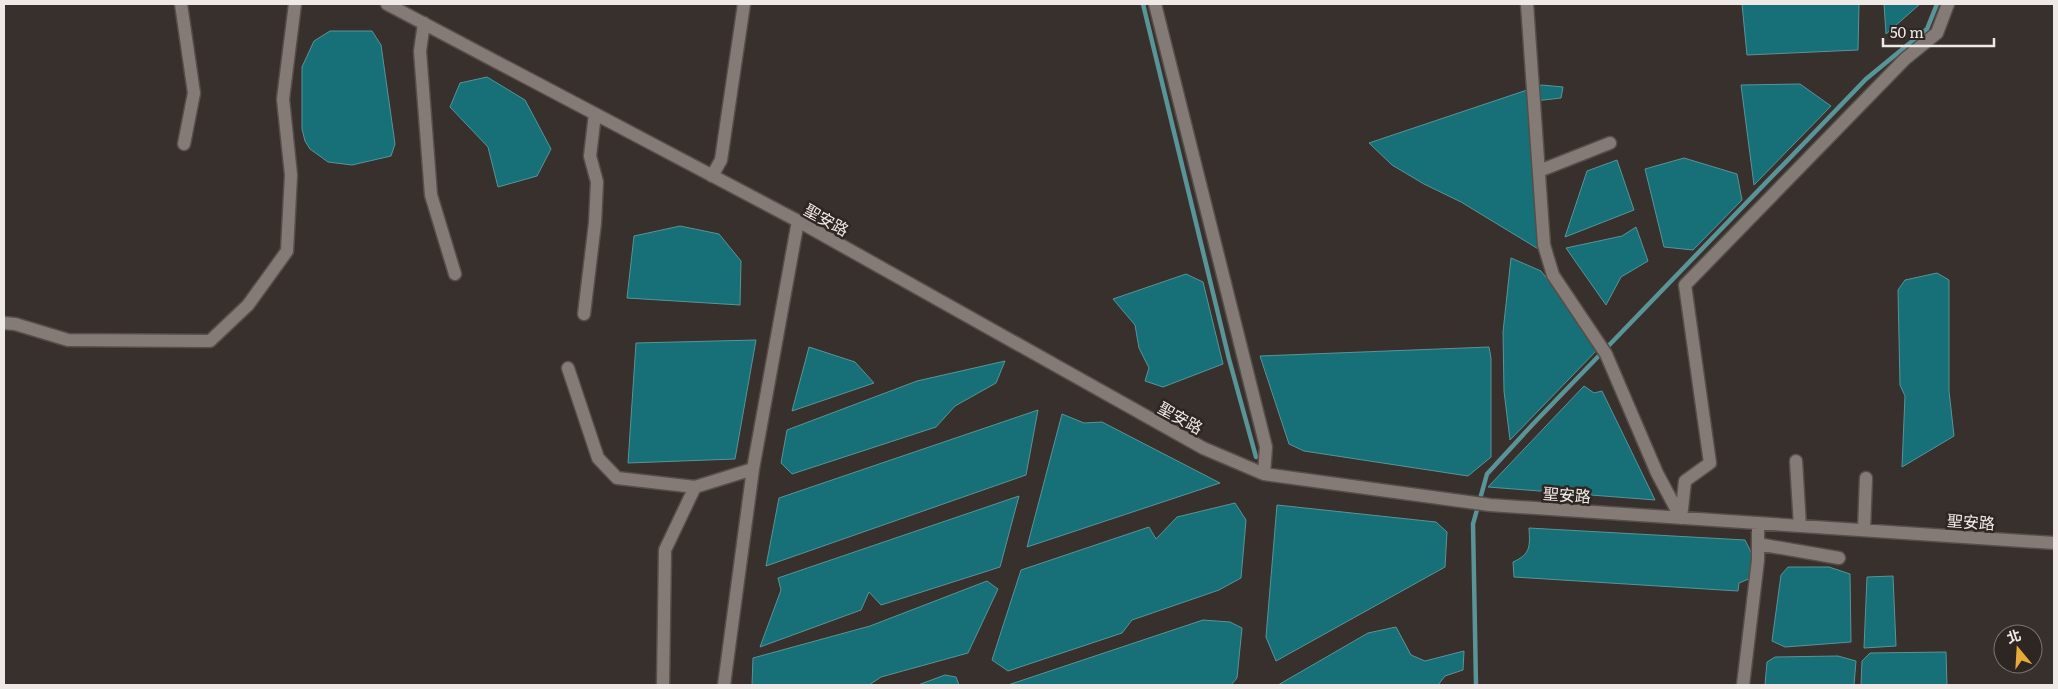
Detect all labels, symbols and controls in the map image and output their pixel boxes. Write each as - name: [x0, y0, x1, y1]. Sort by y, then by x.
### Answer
- scale bar: [1883, 15, 1994, 47]
- text: 50 m: [1890, 20, 1924, 43]
- street label: 聖安路: [800, 197, 854, 241]
- street label: 聖安路: [1154, 395, 1208, 439]
- street label: 聖安路: [1542, 480, 1592, 508]
- street label: 聖安路: [1946, 507, 1996, 535]
- north arrow: [1993, 624, 2043, 674]
- text: 北: [2004, 624, 2023, 647]

